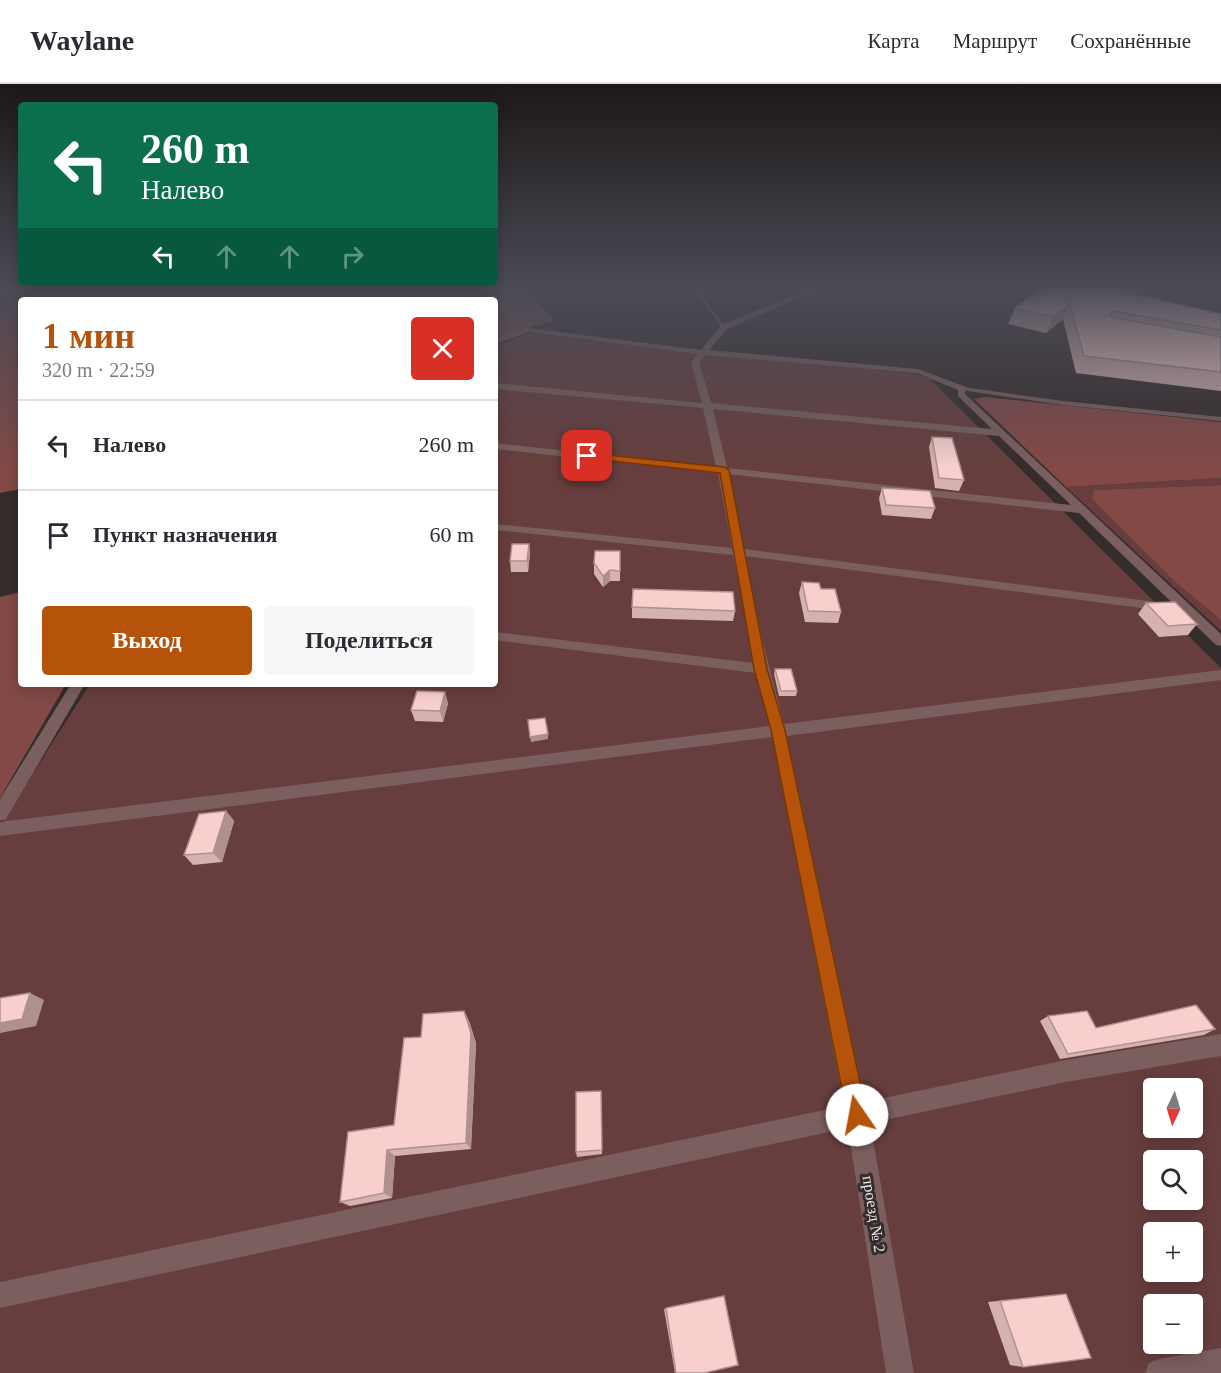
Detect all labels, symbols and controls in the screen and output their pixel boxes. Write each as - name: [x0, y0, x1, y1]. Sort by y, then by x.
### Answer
- text: Waylane: [30, 25, 134, 56]
- text: Карта: [868, 29, 920, 53]
- text: Маршрут: [953, 29, 1037, 53]
- text: Сохранённые: [1070, 29, 1191, 53]
- icon: left: [42, 126, 120, 204]
- text: 260 m: [141, 126, 250, 172]
- text: Налево: [141, 175, 224, 205]
- icon: left: [147, 240, 180, 273]
- icon: ahead: [210, 240, 243, 273]
- icon: ahead: [273, 240, 306, 273]
- icon: right: [336, 240, 369, 273]
- text: 1 мин: [42, 316, 135, 356]
- button: close: [411, 317, 474, 380]
- text: 320 m · 22:59: [42, 359, 155, 381]
- icon: left: [42, 429, 75, 462]
- pin: [561, 430, 612, 481]
- text: Налево: [93, 432, 166, 457]
- text: 260 m: [418, 432, 474, 457]
- icon: arrive: [570, 439, 603, 472]
- icon: arrive: [42, 519, 75, 552]
- text: Пункт назначения: [93, 522, 278, 547]
- text: 60 m: [429, 522, 474, 547]
- button: Выход: [42, 606, 252, 675]
- button: Поделиться: [264, 606, 474, 675]
- north arrow: [1143, 1078, 1203, 1138]
- map controls: [1143, 1078, 1203, 1354]
- position arrow: [825, 1083, 889, 1147]
- button: search: [1143, 1150, 1203, 1210]
- street label: проезд № 2: [859, 1174, 888, 1254]
- button: +: [1143, 1222, 1203, 1282]
- button: −: [1143, 1294, 1203, 1354]

